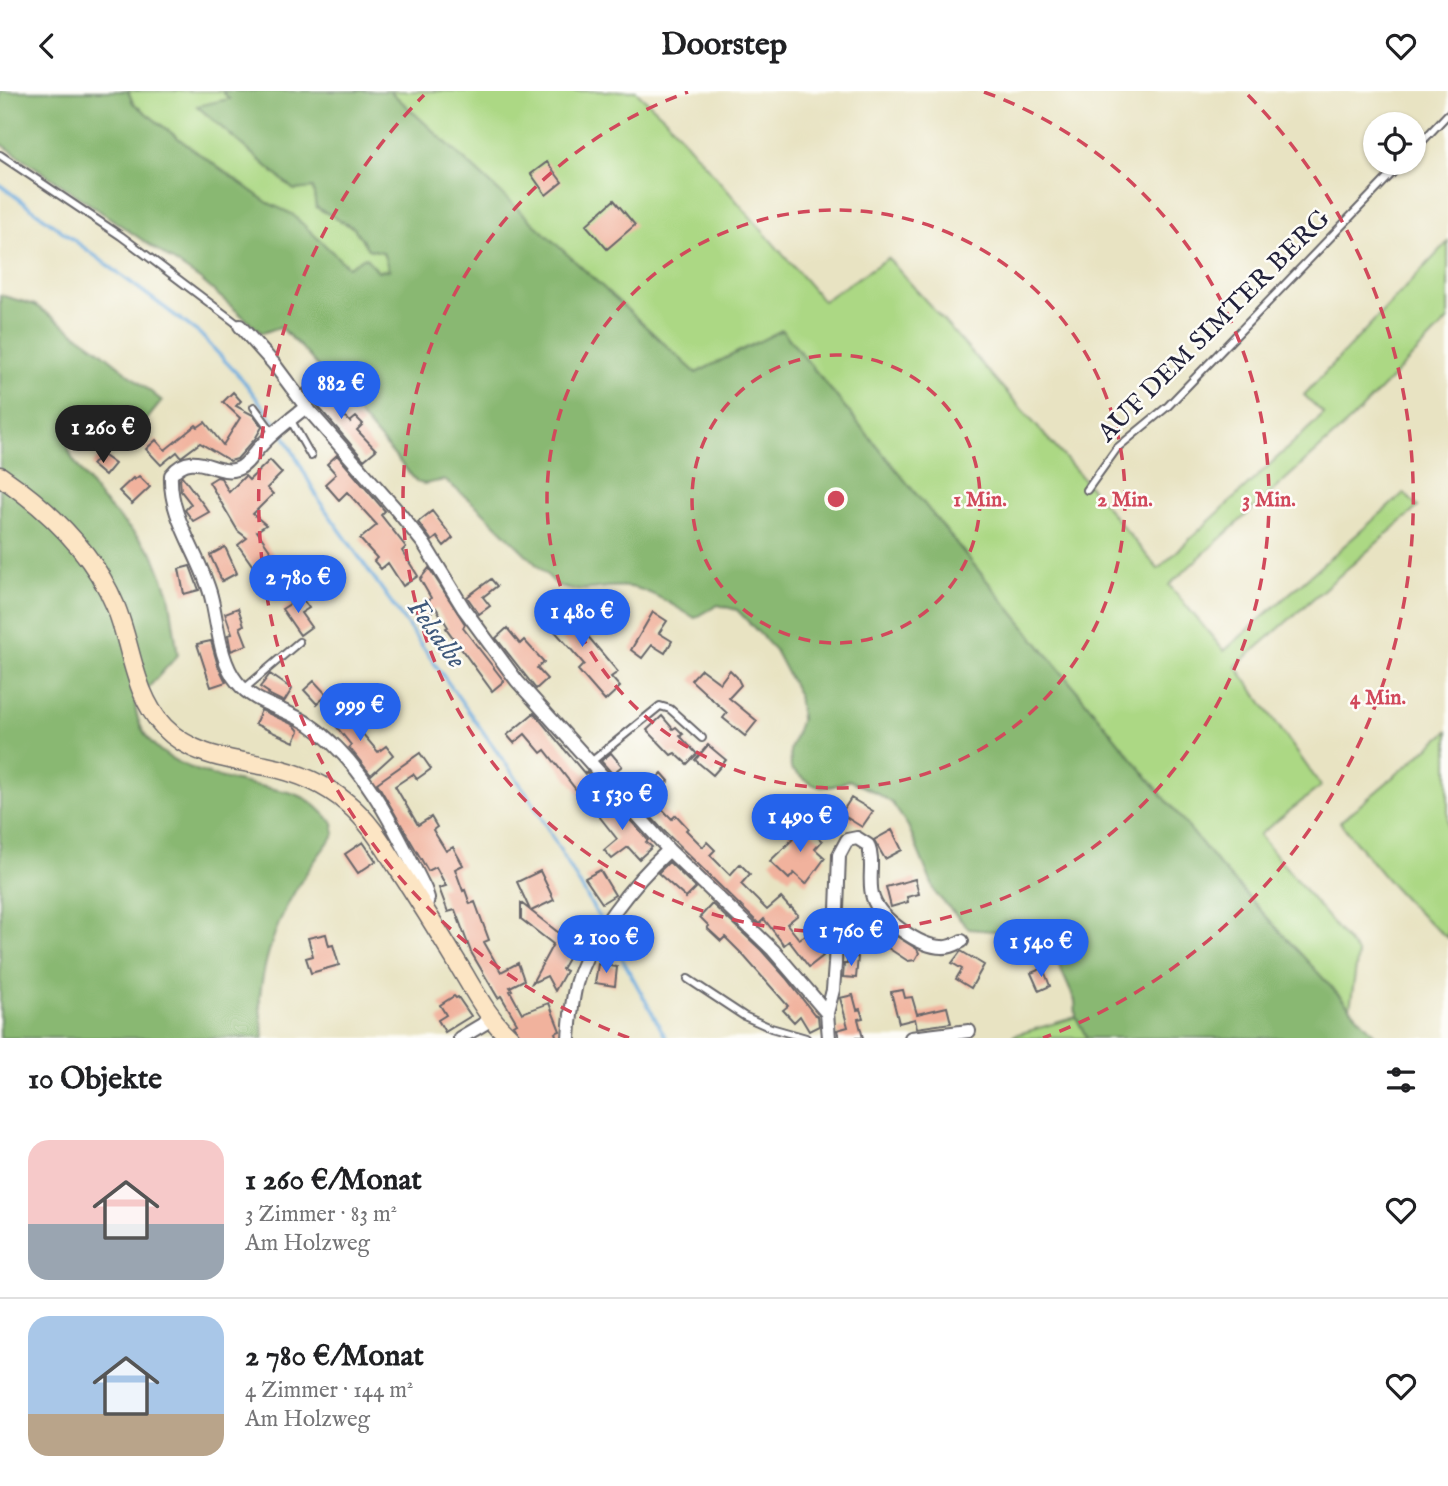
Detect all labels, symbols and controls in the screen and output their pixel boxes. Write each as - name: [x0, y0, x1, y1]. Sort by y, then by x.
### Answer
- text: Doorstep: [661, 25, 787, 66]
- icon: back: [28, 27, 66, 65]
- icon: heart: [1382, 27, 1420, 65]
- map controls: [1363, 112, 1426, 175]
- button: locate: [1363, 112, 1426, 175]
- street label: AUF DEM SIMTER BERG: [1090, 202, 1338, 450]
- pin: 882 €: [292, 361, 390, 421]
- text: 882 €: [317, 369, 365, 398]
- pin: 1 260 €: [38, 405, 168, 465]
- text: 1 260 €: [71, 413, 135, 442]
- centre of rings: [824, 487, 848, 511]
- text: 1 Min.: [953, 487, 1007, 514]
- text: 2 Min.: [1097, 487, 1153, 514]
- text: 3 Min.: [1242, 487, 1296, 514]
- pin: 2 780 €: [233, 555, 363, 615]
- text: 2 780 €: [265, 563, 331, 592]
- pin: 1 480 €: [517, 589, 647, 649]
- water label: Felsalbe: [399, 592, 474, 676]
- text: 1 480 €: [550, 597, 614, 626]
- pin: 999 €: [311, 683, 409, 743]
- text: 4 Min.: [1350, 685, 1406, 712]
- text: 999 €: [336, 691, 384, 720]
- pin: 1 530 €: [557, 773, 687, 832]
- text: 1 530 €: [592, 780, 652, 809]
- pin: 1 490 €: [735, 795, 865, 854]
- text: 1 490 €: [768, 802, 832, 831]
- pin: 1 760 €: [786, 909, 916, 968]
- pin: 2 100 €: [541, 915, 671, 975]
- text: 1 760 €: [819, 916, 883, 945]
- pin: 1 540 €: [976, 919, 1106, 979]
- text: 2 100 €: [573, 923, 639, 952]
- text: 1 540 €: [1010, 927, 1072, 956]
- text: 10 Objekte: [28, 1061, 162, 1099]
- icon: filters: [1382, 1061, 1420, 1099]
- text: 1 260 €/Monat: [245, 1162, 422, 1200]
- icon: home: [84, 1168, 168, 1252]
- icon: heart: [1382, 1191, 1420, 1229]
- text: 3 Zimmer · 83 m²: [245, 1200, 397, 1229]
- text: Am Holzweg: [245, 1229, 370, 1258]
- text: 2 780 €/Monat: [245, 1338, 424, 1376]
- icon: home: [84, 1344, 168, 1428]
- icon: heart: [1382, 1367, 1420, 1405]
- text: 4 Zimmer · 144 m²: [245, 1376, 413, 1405]
- text: Am Holzweg: [245, 1405, 370, 1434]

